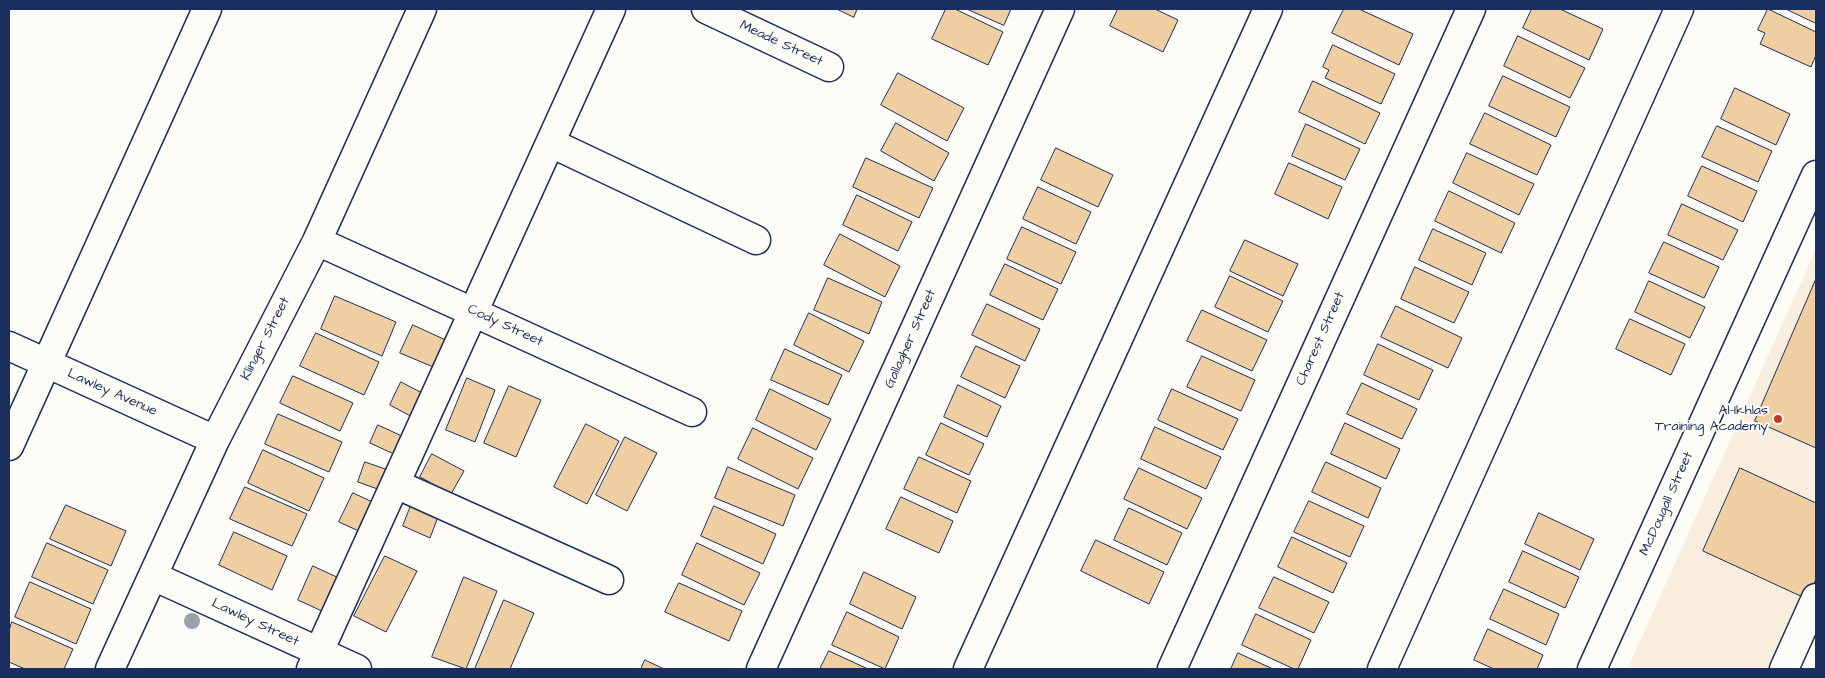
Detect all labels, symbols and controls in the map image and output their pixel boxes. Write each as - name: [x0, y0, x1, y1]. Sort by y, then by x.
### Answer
- street label: Meade Street: [737, 17, 825, 71]
- street label: Gallagher Street: [882, 287, 940, 391]
- street label: Charest Street: [1293, 290, 1349, 388]
- street label: Klinger Street: [238, 295, 294, 383]
- street label: Cody Street: [465, 301, 545, 351]
- street label: Lawley Avenue: [64, 366, 160, 420]
- place label: Al-Ikhlas Training Academy: [1655, 403, 1768, 436]
- marker: Al-Ikhlas Training Academy: [1772, 413, 1784, 425]
- street label: McDougall Street: [1637, 449, 1697, 559]
- street label: Lawley Street: [209, 595, 301, 651]

